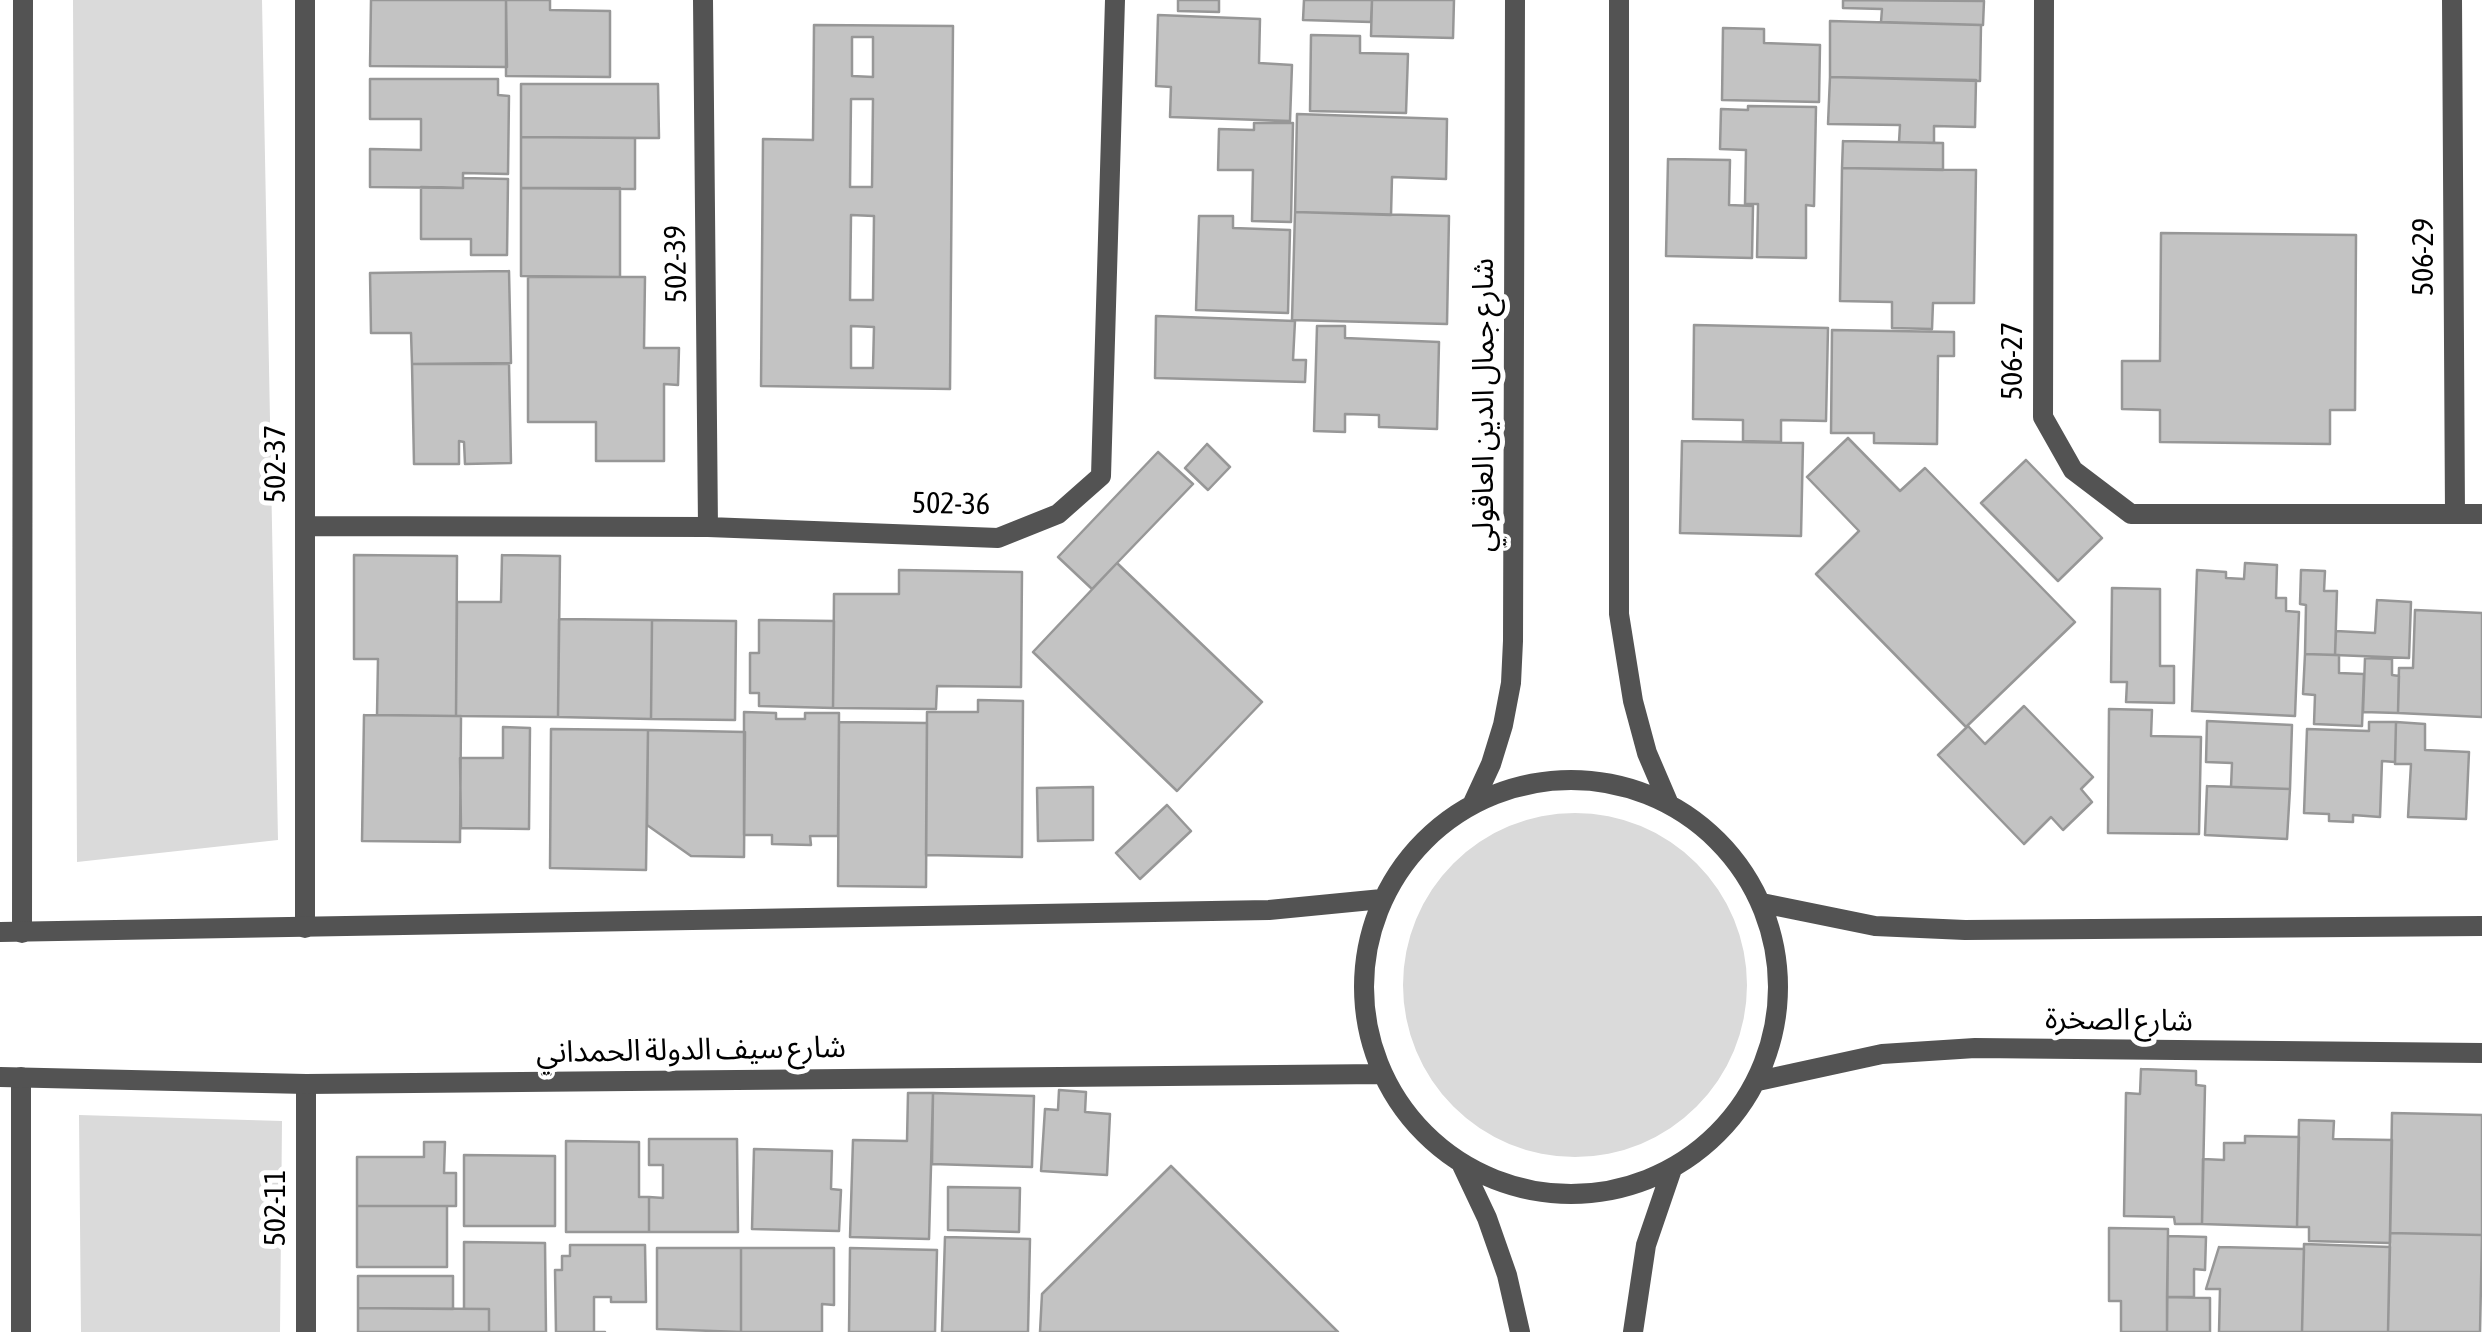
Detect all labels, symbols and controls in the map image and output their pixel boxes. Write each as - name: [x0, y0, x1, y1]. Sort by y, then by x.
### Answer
- street label: 506-29: [2406, 218, 2442, 296]
- street label: 502-39: [657, 225, 695, 303]
- street label: شارع جمال الدين العاقولي: [1466, 258, 1502, 552]
- street label: 506-27: [1995, 322, 2031, 400]
- street label: 502-37: [258, 425, 294, 503]
- street label: 502-36: [912, 485, 990, 523]
- street label: شارع الصخرة: [2045, 1001, 2193, 1039]
- street label: شارع سيف الدولة الحمداني: [536, 1029, 846, 1071]
- street label: 502-11: [258, 1170, 294, 1246]

